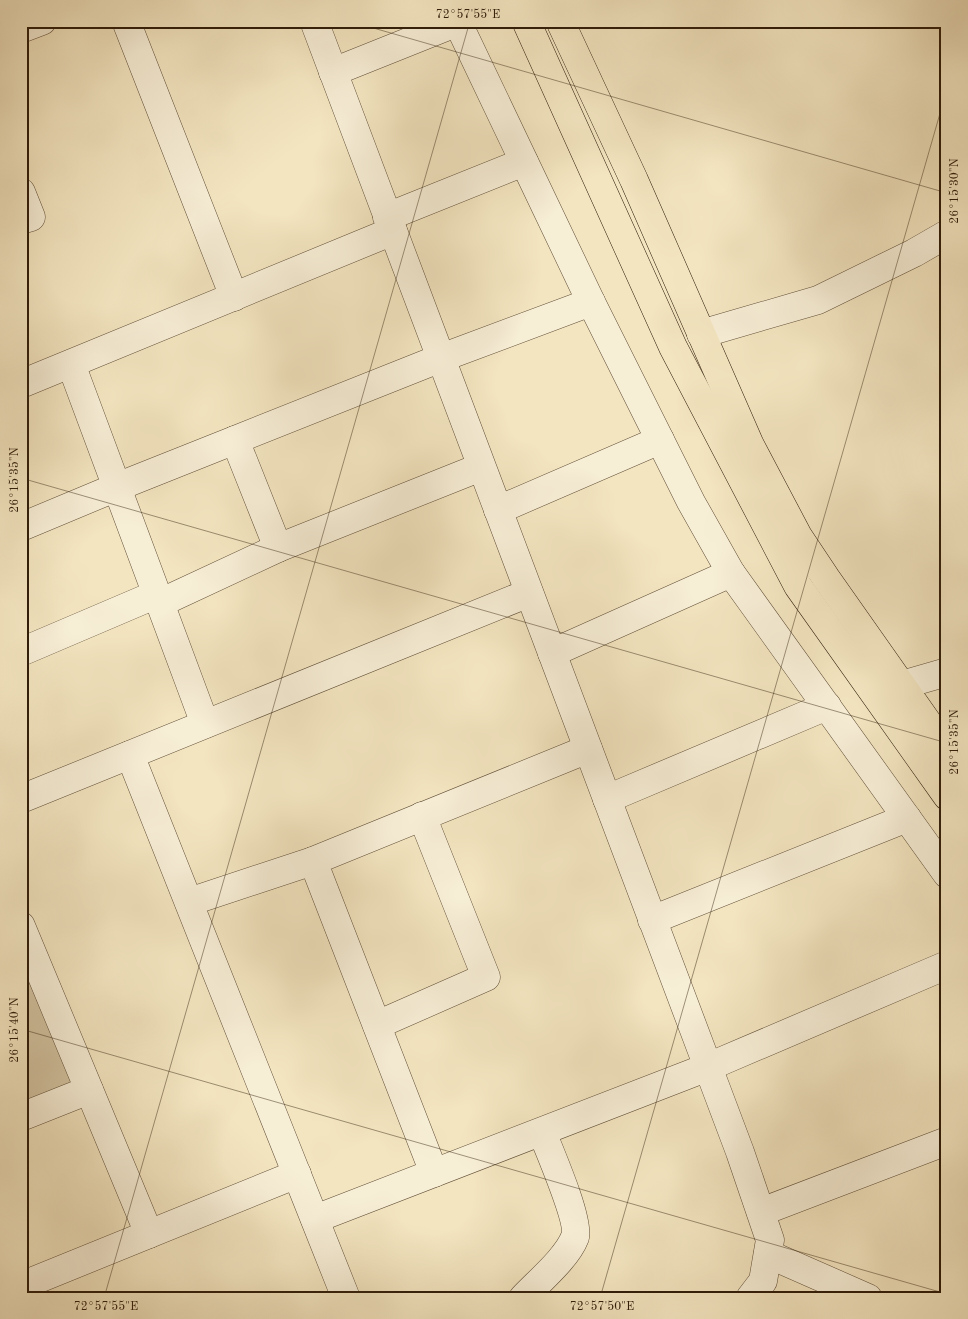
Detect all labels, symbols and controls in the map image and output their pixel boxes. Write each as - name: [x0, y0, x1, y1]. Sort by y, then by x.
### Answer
- text: 72°57'55"E: [436, 8, 500, 21]
- text: 26°15'30"N: [948, 158, 961, 224]
- text: 26°15'35"N: [8, 447, 21, 513]
- text: 26°15'35"N: [948, 709, 961, 775]
- text: 26°15'40"N: [8, 997, 21, 1063]
- text: 72°57'55"E: [74, 1300, 138, 1313]
- text: 72°57'50"E: [570, 1300, 634, 1313]

